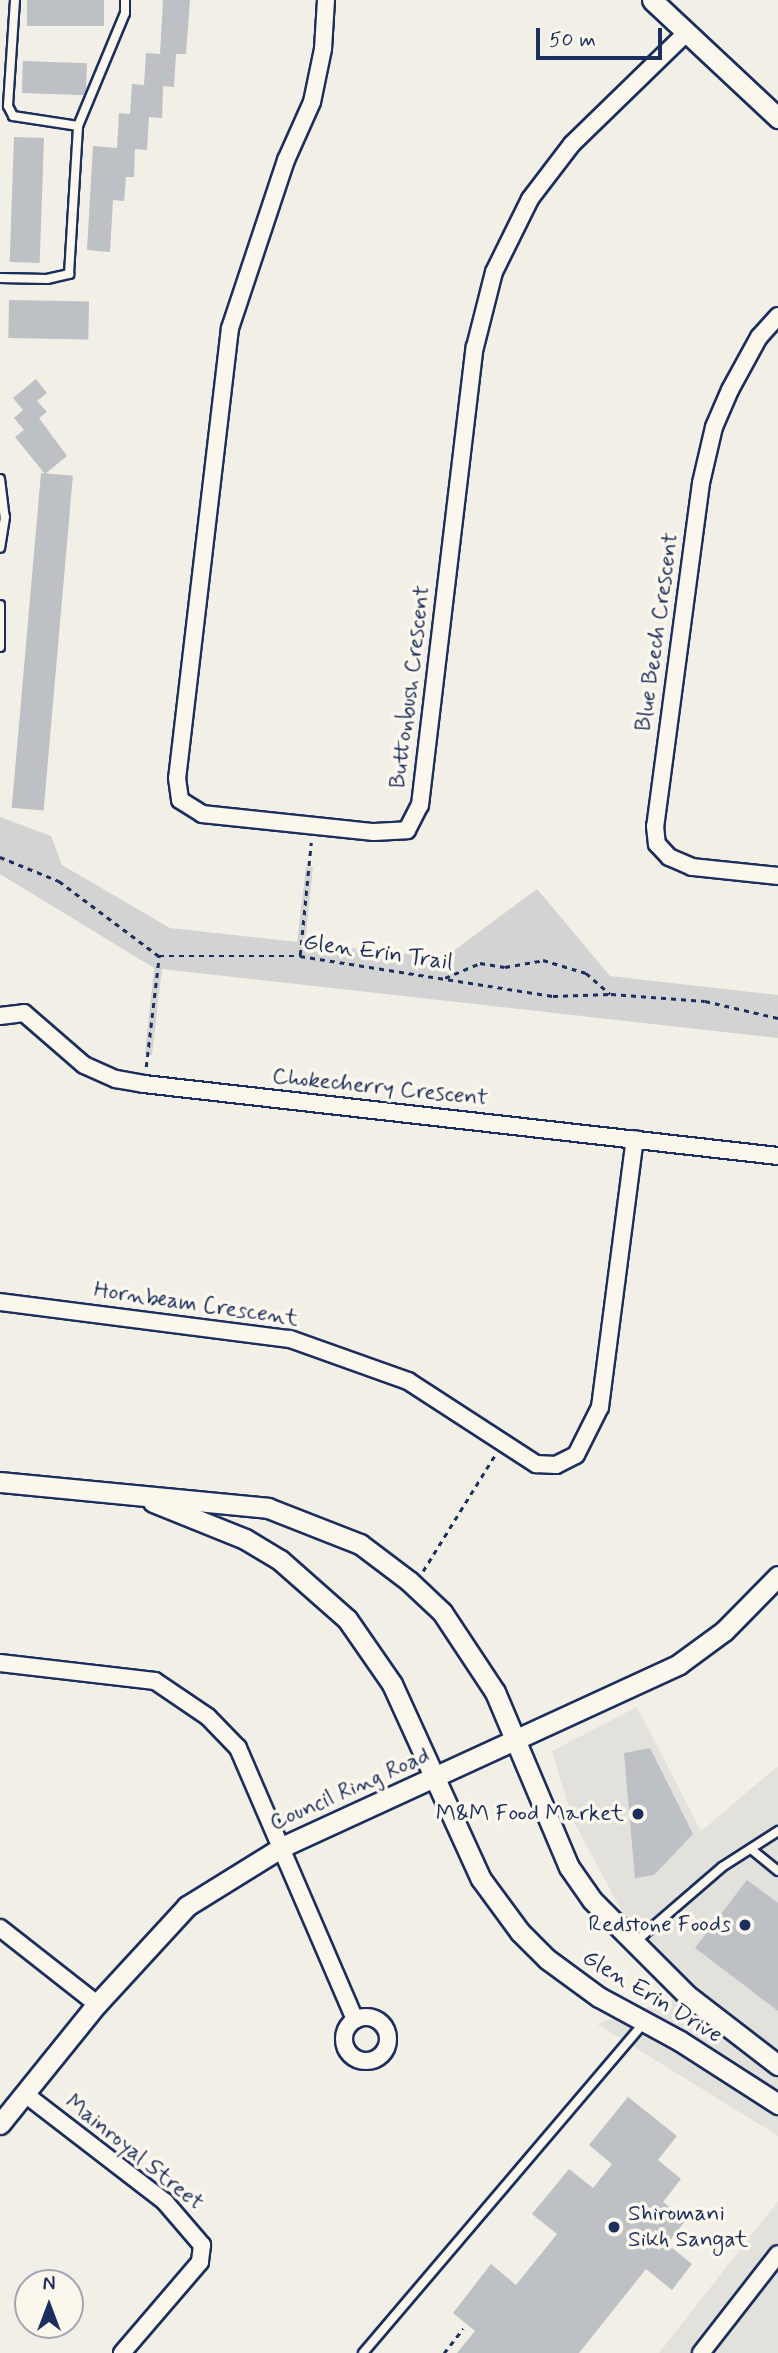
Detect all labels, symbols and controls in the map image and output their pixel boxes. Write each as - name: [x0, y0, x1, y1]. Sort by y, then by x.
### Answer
- scale bar: [540, 14, 666, 58]
- text: 50 m: [549, 26, 596, 54]
- street label: Blue Beech Crescent: [630, 531, 686, 733]
- street label: Buttonbush Crescent: [385, 584, 437, 790]
- street label: Glen Erin Trail: [304, 929, 452, 977]
- street label: Chokecherry Crescent: [271, 1063, 489, 1113]
- street label: Hornbeam Crescent: [96, 1278, 296, 1332]
- street label: Council Ring Road: [267, 1743, 433, 1837]
- place label: M&M Food Market: [439, 1800, 624, 1828]
- marker: M&M Food Market: [630, 1806, 646, 1822]
- place label: Redstone Foods: [590, 1911, 731, 1939]
- marker: Redstone Foods: [737, 1917, 753, 1933]
- street label: Glen Erin Drive: [579, 1946, 725, 2048]
- street label: Mainroyal Street: [60, 2089, 208, 2217]
- place label: Shiromani Sikh Sangat: [628, 2200, 748, 2254]
- marker: Shiromani Sikh Sangat: [606, 2219, 622, 2235]
- north arrow: [14, 2269, 84, 2339]
- text: N: [43, 2272, 55, 2297]

